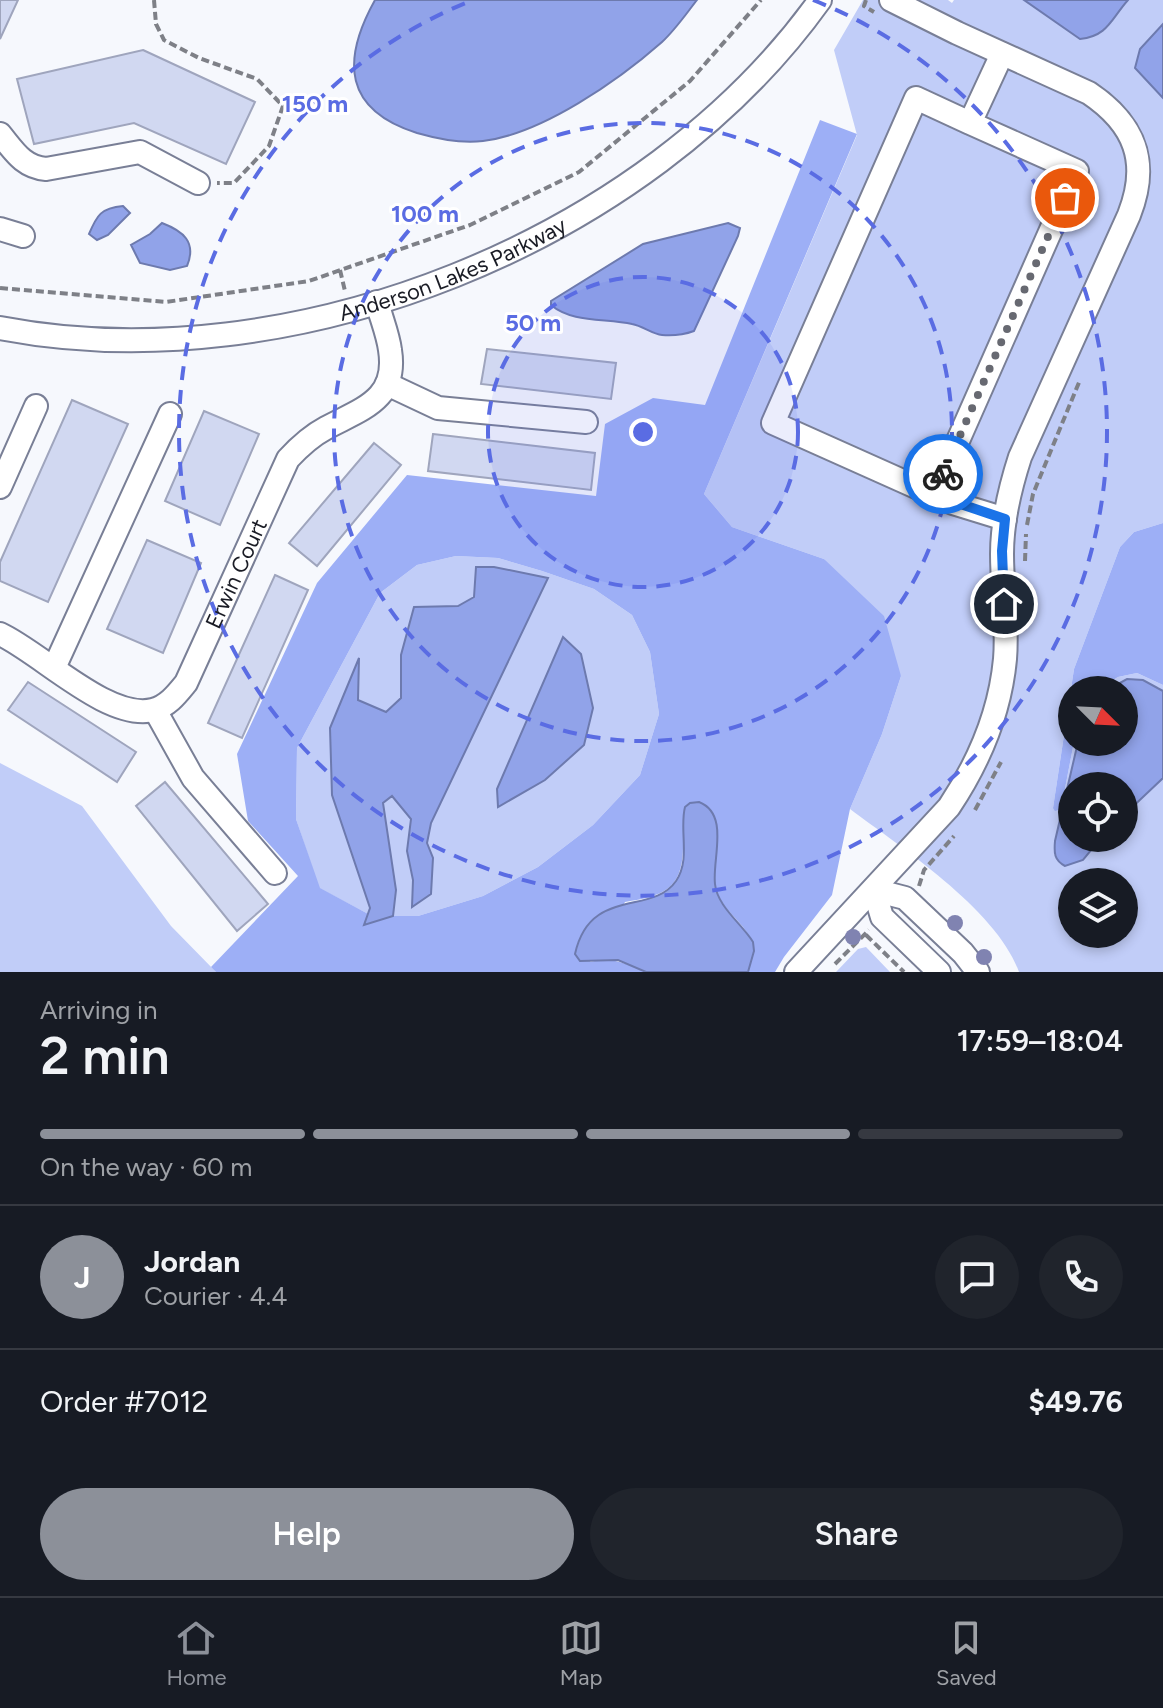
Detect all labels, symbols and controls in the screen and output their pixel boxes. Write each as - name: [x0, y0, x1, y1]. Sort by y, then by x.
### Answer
- text: 150 m: [282, 89, 348, 118]
- pin: [1031, 164, 1099, 232]
- icon: bag: [1043, 176, 1087, 220]
- text: 100 m: [391, 199, 459, 228]
- street label: Anderson Lakes Parkway: [336, 211, 571, 326]
- text: 50 m: [505, 308, 561, 337]
- centre of rings: [629, 418, 657, 446]
- courier: [903, 434, 983, 514]
- icon: bike: [921, 452, 965, 496]
- street label: Erwin Court: [199, 515, 272, 632]
- pin: [970, 570, 1038, 638]
- icon: home: [982, 582, 1026, 626]
- north arrow: [1058, 676, 1138, 756]
- map controls: [1058, 676, 1138, 948]
- button: locate: [1058, 772, 1138, 852]
- button: layers: [1058, 868, 1138, 948]
- text: Arriving in: [40, 994, 158, 1026]
- text: 17:59–18:04: [957, 1022, 1123, 1059]
- text: 2 min: [40, 1025, 169, 1087]
- text: On the way · 60 m: [40, 1151, 252, 1183]
- button: chat: [935, 1235, 1019, 1319]
- button: phone: [1039, 1235, 1123, 1319]
- text: Jordan: [144, 1243, 240, 1280]
- text: J: [74, 1259, 90, 1296]
- text: Courier · 4.4: [144, 1280, 287, 1312]
- text: Order #7012: [40, 1383, 208, 1420]
- text: $49.76: [1028, 1383, 1123, 1420]
- button: Help: [40, 1488, 574, 1580]
- button: Share: [590, 1488, 1123, 1580]
- tab: Home: [166, 1616, 226, 1691]
- tab: Map: [559, 1616, 603, 1691]
- tab: Saved: [936, 1616, 997, 1691]

